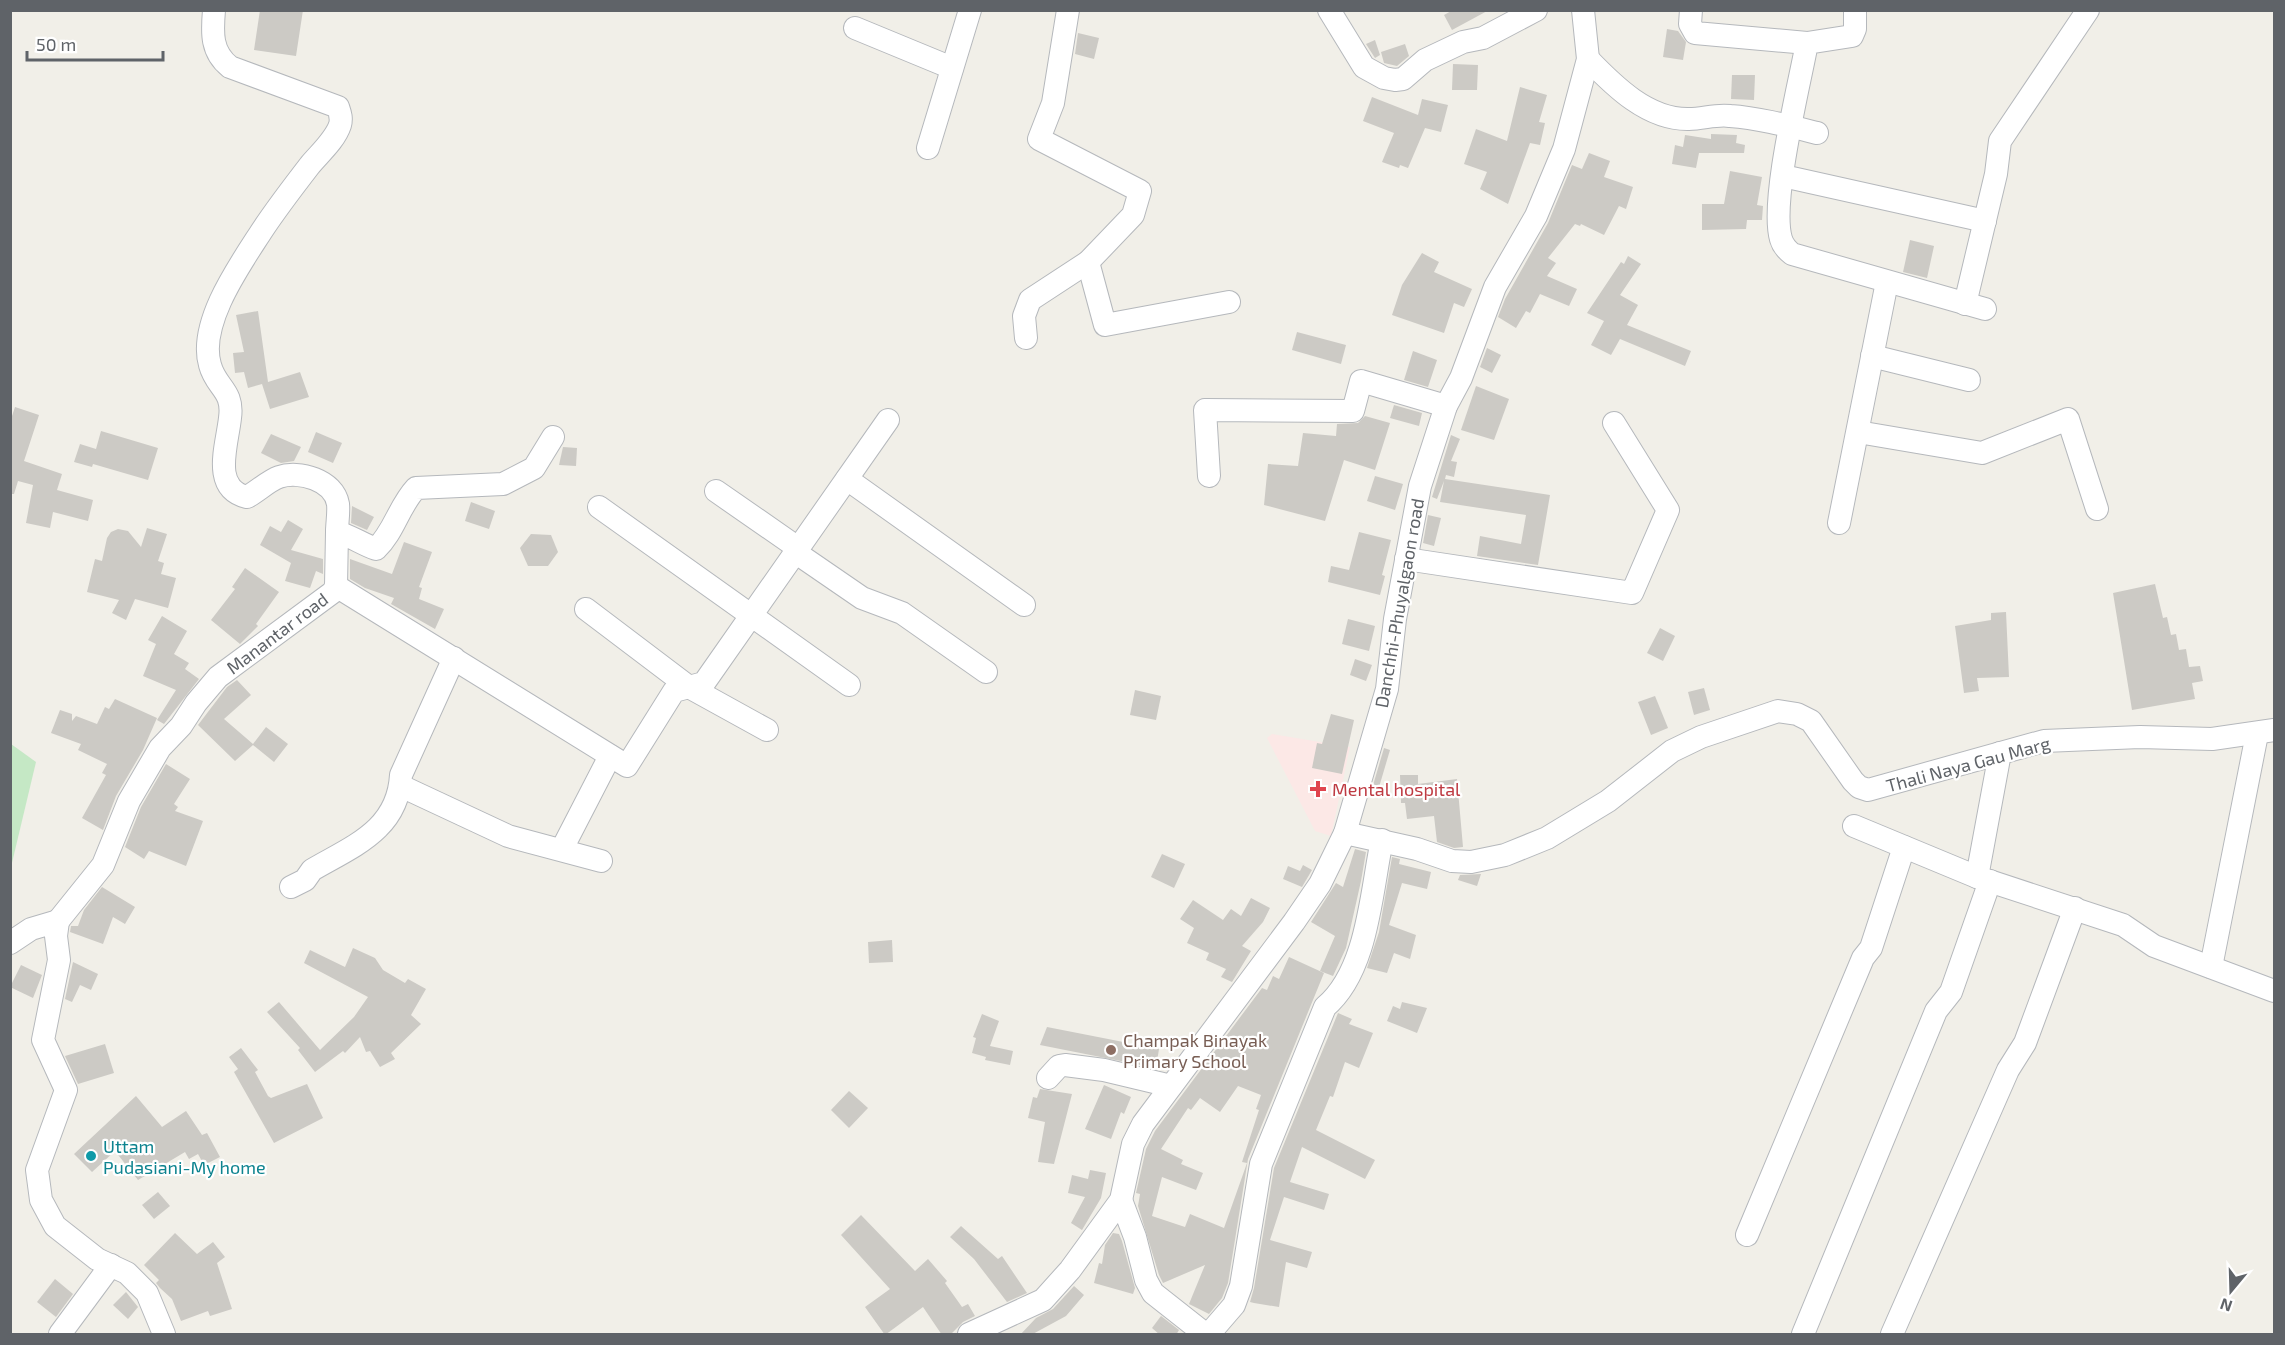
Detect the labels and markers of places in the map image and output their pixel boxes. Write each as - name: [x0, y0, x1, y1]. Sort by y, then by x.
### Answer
- place label: Mental hospital: [1332, 778, 1461, 800]
- marker: Mental hospital: [1309, 780, 1327, 798]
- place label: Champak Binayak Primary School: [1123, 1029, 1267, 1072]
- marker: Champak Binayak Primary School: [1104, 1043, 1118, 1057]
- place label: Uttam Pudasiani-My home: [103, 1135, 266, 1178]
- marker: Uttam Pudasiani-My home: [84, 1149, 98, 1163]

